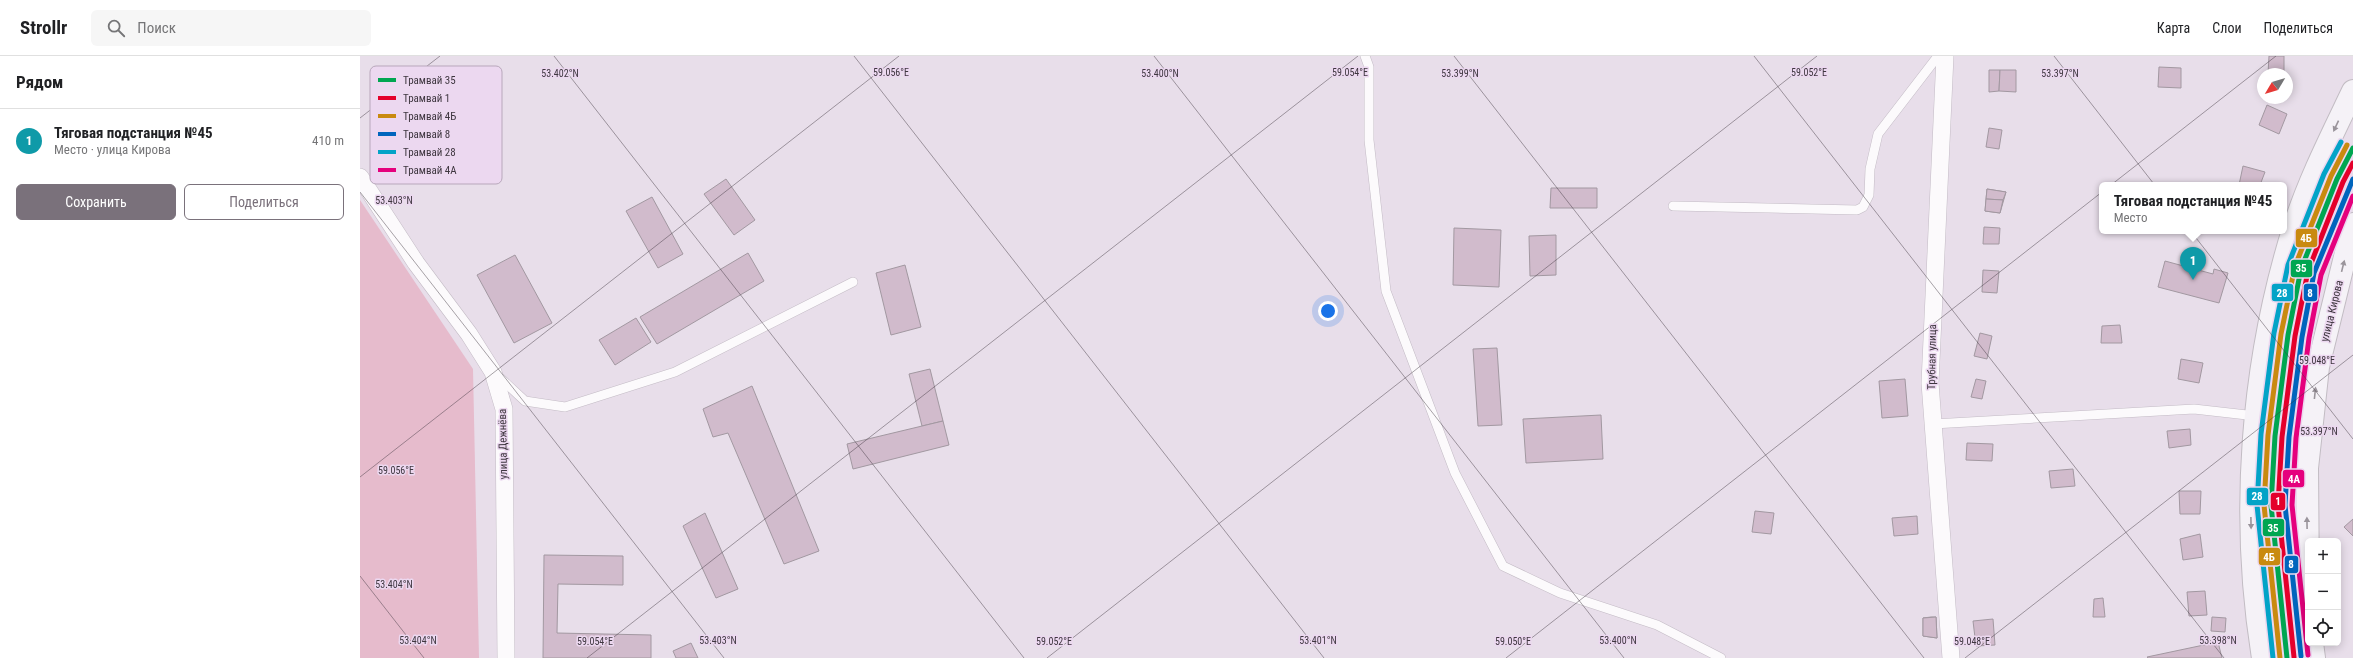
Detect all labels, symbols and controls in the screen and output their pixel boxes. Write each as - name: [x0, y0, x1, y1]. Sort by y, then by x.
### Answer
- search box: [91, 10, 371, 46]
- text: Strollr: [20, 16, 67, 39]
- icon: search: [105, 17, 127, 39]
- text: Поиск: [137, 19, 176, 37]
- text: Карта: [2157, 20, 2190, 36]
- text: Слои: [2212, 20, 2242, 36]
- text: Поделиться: [2264, 20, 2333, 36]
- legend: [370, 66, 502, 184]
- text: 59.056°E: [873, 67, 909, 78]
- text: 59.054°E: [1332, 67, 1368, 78]
- text: 59.052°E: [1791, 67, 1827, 78]
- text: 53.402°N: [541, 68, 579, 79]
- text: 53.400°N: [1141, 68, 1179, 79]
- text: 53.399°N: [1441, 68, 1479, 79]
- text: 53.397°N: [2041, 68, 2079, 79]
- north arrow: [2257, 68, 2293, 104]
- text: Рядом: [16, 72, 63, 92]
- text: Трамвай 35: [403, 74, 456, 87]
- text: Трамвай 1: [403, 92, 450, 105]
- text: Трамвай 4Б: [403, 110, 456, 123]
- one-way arrow: [2333, 120, 2339, 132]
- text: Тяговая подстанция №45: [54, 124, 213, 142]
- text: Трамвай 8: [403, 128, 450, 141]
- text: 1: [26, 133, 32, 148]
- text: 410 m: [312, 133, 344, 148]
- text: Место · улица Кирова: [54, 142, 171, 157]
- text: Трамвай 28: [403, 146, 456, 159]
- text: Трамвай 4А: [403, 164, 457, 177]
- popup: [2099, 182, 2287, 234]
- button: Сохранить: [16, 184, 176, 220]
- button: Поделиться: [184, 184, 344, 220]
- text: Тяговая подстанция №45: [2114, 192, 2272, 210]
- text: 53.403°N: [375, 195, 413, 206]
- text: Место: [2114, 210, 2147, 225]
- line badge: 4Б: [2295, 228, 2318, 248]
- text: 4Б: [2300, 232, 2312, 245]
- pin: 1: [2180, 247, 2206, 280]
- line badge: 35: [2290, 259, 2313, 278]
- one-way arrow: [2340, 260, 2346, 273]
- text: 35: [2295, 262, 2307, 275]
- street label: улица Кирова: [2318, 279, 2346, 343]
- line badge: 28: [2271, 283, 2294, 302]
- line badge: 8: [2303, 283, 2318, 302]
- text: 28: [2276, 287, 2288, 300]
- text: 8: [2307, 287, 2313, 300]
- your location: [1318, 301, 1338, 321]
- street label: Трубная улица: [1925, 324, 1939, 390]
- text: 59.048°E: [2299, 355, 2335, 366]
- one-way arrow: [2312, 387, 2318, 399]
- street label: улица Дежнёва: [496, 409, 510, 479]
- text: 53.397°N: [2300, 426, 2338, 437]
- text: 59.056°E: [378, 465, 414, 476]
- line badge: 4А: [2282, 469, 2305, 488]
- text: 4А: [2288, 473, 2300, 486]
- line badge: 28: [2246, 487, 2269, 506]
- text: 28: [2251, 490, 2263, 503]
- line badge: 1: [2270, 492, 2286, 511]
- text: 1: [2275, 495, 2281, 508]
- one-way arrow: [2304, 516, 2310, 529]
- one-way arrow: [2247, 517, 2254, 529]
- line badge: 35: [2262, 518, 2285, 537]
- text: 35: [2267, 522, 2279, 535]
- map controls: [2305, 538, 2341, 646]
- button: +: [2305, 538, 2341, 574]
- line badge: 4Б: [2258, 547, 2281, 566]
- text: 4Б: [2263, 551, 2275, 564]
- line badge: 8: [2284, 555, 2299, 574]
- text: 8: [2288, 558, 2294, 571]
- button: −: [2305, 574, 2341, 610]
- text: 53.404°N: [375, 579, 413, 590]
- button: locate: [2305, 610, 2341, 646]
- text: 53.404°N: [399, 635, 437, 646]
- text: 53.403°N: [699, 635, 737, 646]
- text: 53.401°N: [1299, 635, 1337, 646]
- text: 53.400°N: [1599, 635, 1637, 646]
- text: 53.398°N: [2199, 635, 2237, 646]
- text: 59.054°E: [577, 636, 613, 647]
- text: 59.052°E: [1036, 636, 1072, 647]
- text: 59.050°E: [1495, 636, 1531, 647]
- text: 59.048°E: [1954, 636, 1990, 647]

